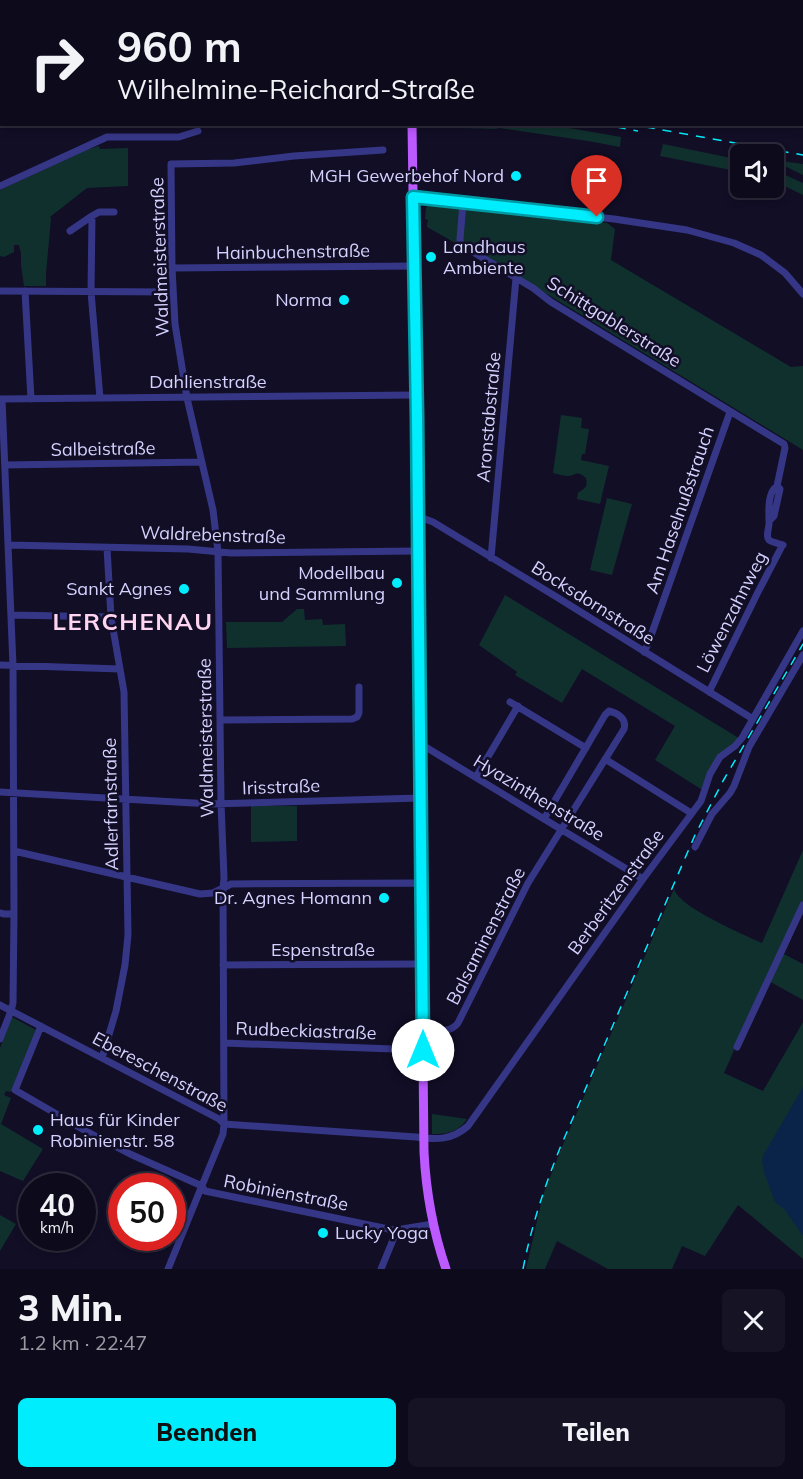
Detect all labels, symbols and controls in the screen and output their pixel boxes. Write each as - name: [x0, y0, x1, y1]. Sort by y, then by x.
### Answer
- text: 960 m: [117, 20, 242, 73]
- icon: right: [18, 24, 96, 102]
- text: Wilhelmine-Reichard-Straße: [117, 72, 475, 106]
- map controls: [730, 144, 784, 198]
- button: sound: [730, 144, 784, 198]
- pin: [571, 155, 622, 217]
- place label: MGH Gewerbehof Nord: [309, 164, 504, 187]
- icon: arrive: [580, 164, 613, 197]
- marker: MGH Gewerbehof Nord: [509, 169, 523, 183]
- street label: Waldmeisterstraße: [145, 177, 174, 337]
- place label: Landhaus Ambiente: [443, 235, 526, 279]
- street label: Hainbuchenstraße: [216, 239, 370, 264]
- marker: Landhaus Ambiente: [424, 250, 438, 264]
- street label: Schittgablerstraße: [543, 271, 686, 372]
- place label: Norma: [275, 288, 332, 311]
- marker: Norma: [337, 293, 351, 307]
- street label: Aronstabstraße: [471, 351, 506, 483]
- street label: Dahlienstraße: [149, 370, 267, 393]
- street label: Am Haselnußstrauch: [640, 423, 719, 597]
- street label: Salbeistraße: [50, 436, 156, 461]
- street label: Waldrebenstraße: [140, 520, 286, 549]
- street label: Löwenzahnweg: [691, 547, 772, 676]
- street label: Bocksdornstraße: [527, 555, 659, 650]
- place label: Modellbau und Sammlung: [259, 561, 385, 605]
- marker: Modellbau und Sammlung: [390, 576, 404, 590]
- place label: Sankt Agnes: [66, 577, 172, 600]
- marker: Sankt Agnes: [177, 582, 191, 596]
- district label: LERCHENAU: [52, 606, 214, 636]
- street label: Waldmeisterstraße: [193, 658, 218, 818]
- street label: Adlerfarnstraße: [98, 738, 123, 870]
- street label: Hyazinthenstraße: [470, 749, 609, 846]
- street label: Irisstraße: [242, 774, 320, 799]
- street label: Berberitzenstraße: [562, 825, 669, 959]
- street label: Balsaminenstraße: [441, 863, 530, 1009]
- place label: Dr. Agnes Homann: [214, 886, 372, 909]
- marker: Dr. Agnes Homann: [377, 891, 391, 905]
- street label: Espenstraße: [271, 938, 375, 961]
- street label: Rudbeckiastraße: [235, 1017, 377, 1044]
- position arrow: [391, 1018, 455, 1082]
- street label: Ebereschenstraße: [89, 1026, 232, 1117]
- place label: Haus für Kinder Robinienstr. 58: [50, 1108, 180, 1152]
- marker: Haus für Kinder Robinienstr. 58: [31, 1123, 45, 1137]
- street label: Robinienstraße: [222, 1169, 350, 1216]
- speed limit sign: 50: [108, 1173, 186, 1251]
- text: 40: [39, 1186, 75, 1224]
- text: km/h: [40, 1218, 74, 1237]
- place label: Lucky Yoga: [335, 1221, 429, 1244]
- marker: Lucky Yoga: [316, 1226, 330, 1240]
- text: 3 Min.: [18, 1285, 123, 1330]
- button: close: [722, 1289, 785, 1352]
- text: 1.2 km · 22:47: [18, 1330, 147, 1355]
- button: Beenden: [18, 1398, 396, 1467]
- button: Teilen: [408, 1398, 785, 1467]

